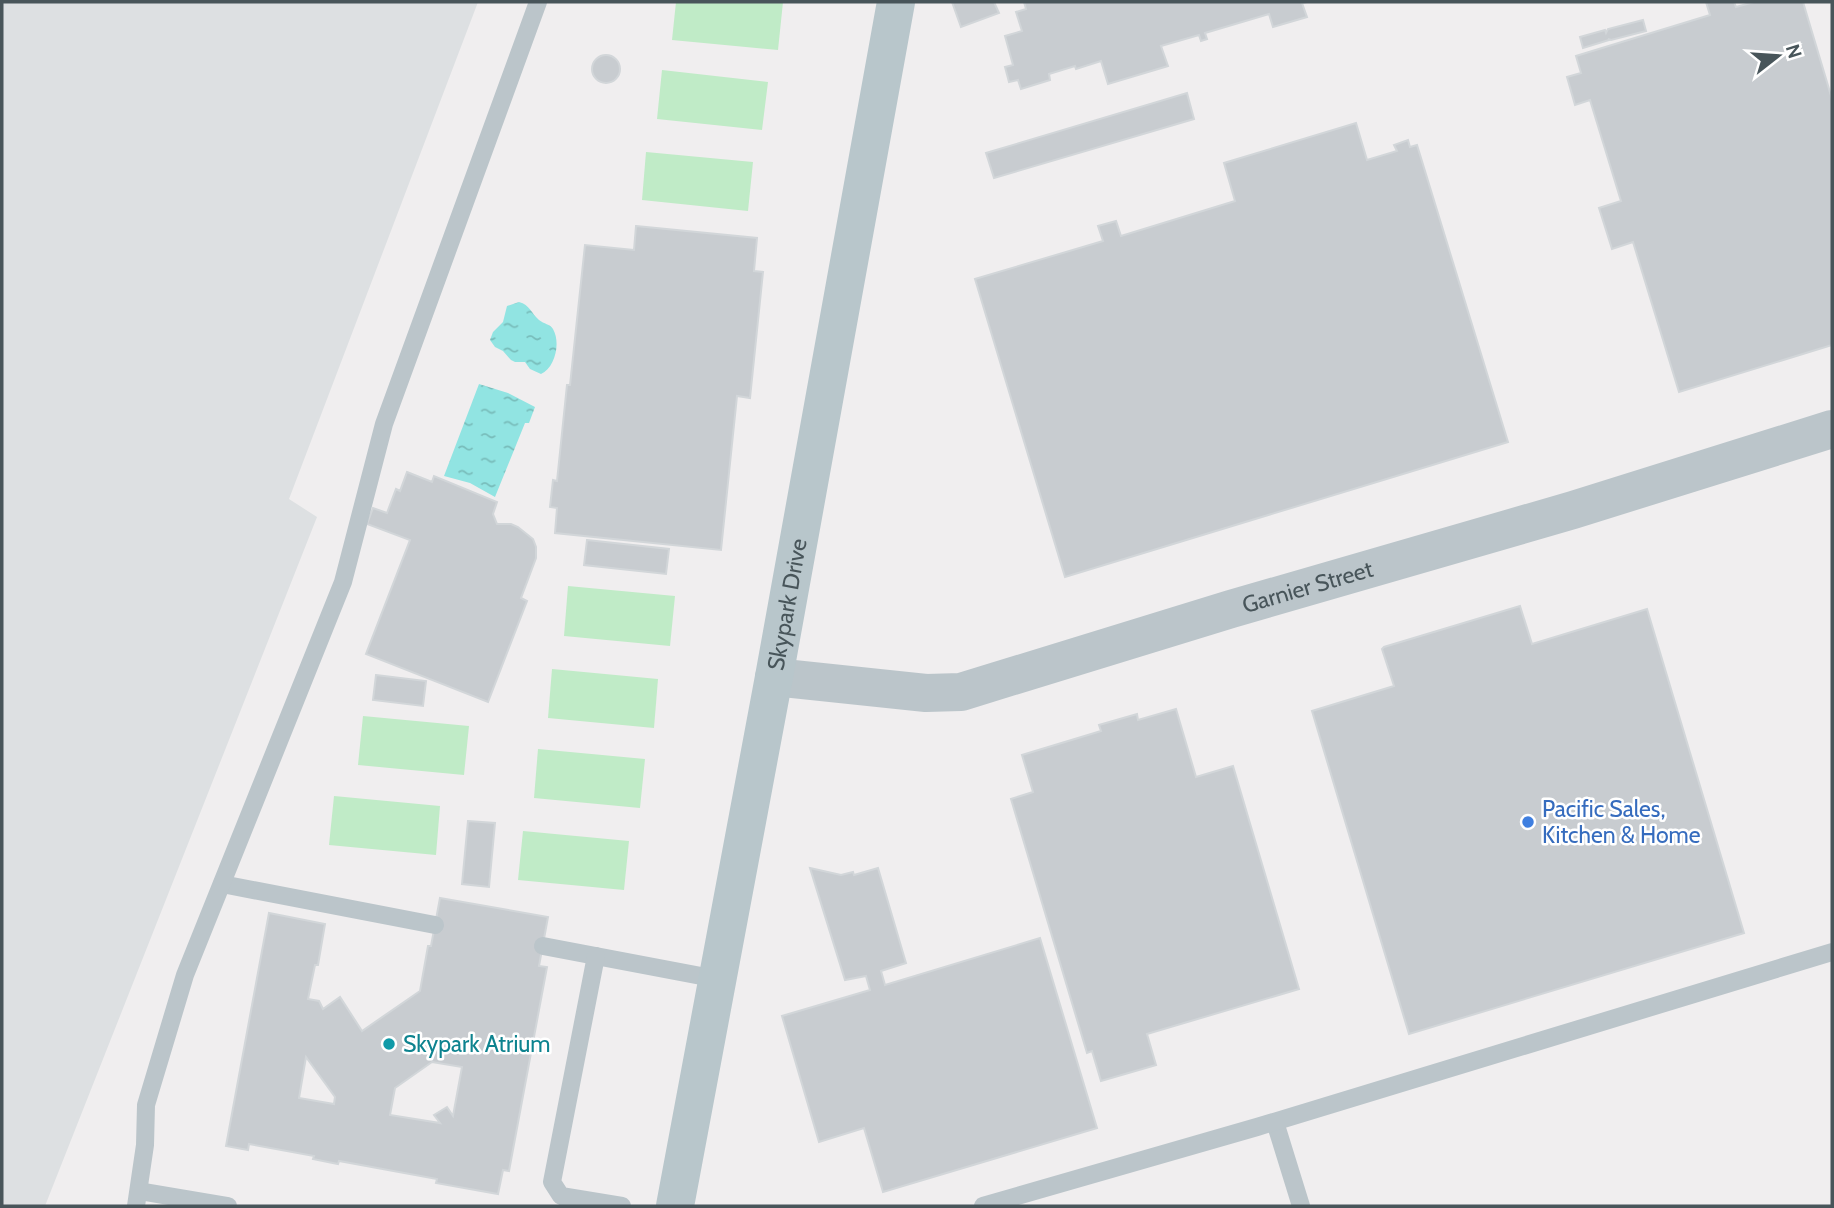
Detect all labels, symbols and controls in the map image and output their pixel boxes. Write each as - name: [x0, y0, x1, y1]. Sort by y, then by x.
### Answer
- north arrow: [1743, 21, 1813, 91]
- text: N: [1781, 41, 1807, 61]
- street label: Skypark Drive: [761, 536, 813, 673]
- street label: Garnier Street: [1239, 555, 1376, 619]
- place label: Pacific Sales, Kitchen & Home: [1542, 795, 1701, 849]
- marker: Pacific Sales, Kitchen & Home: [1520, 814, 1536, 830]
- place label: Skypark Atrium: [403, 1030, 550, 1058]
- marker: Skypark Atrium: [381, 1036, 397, 1052]

